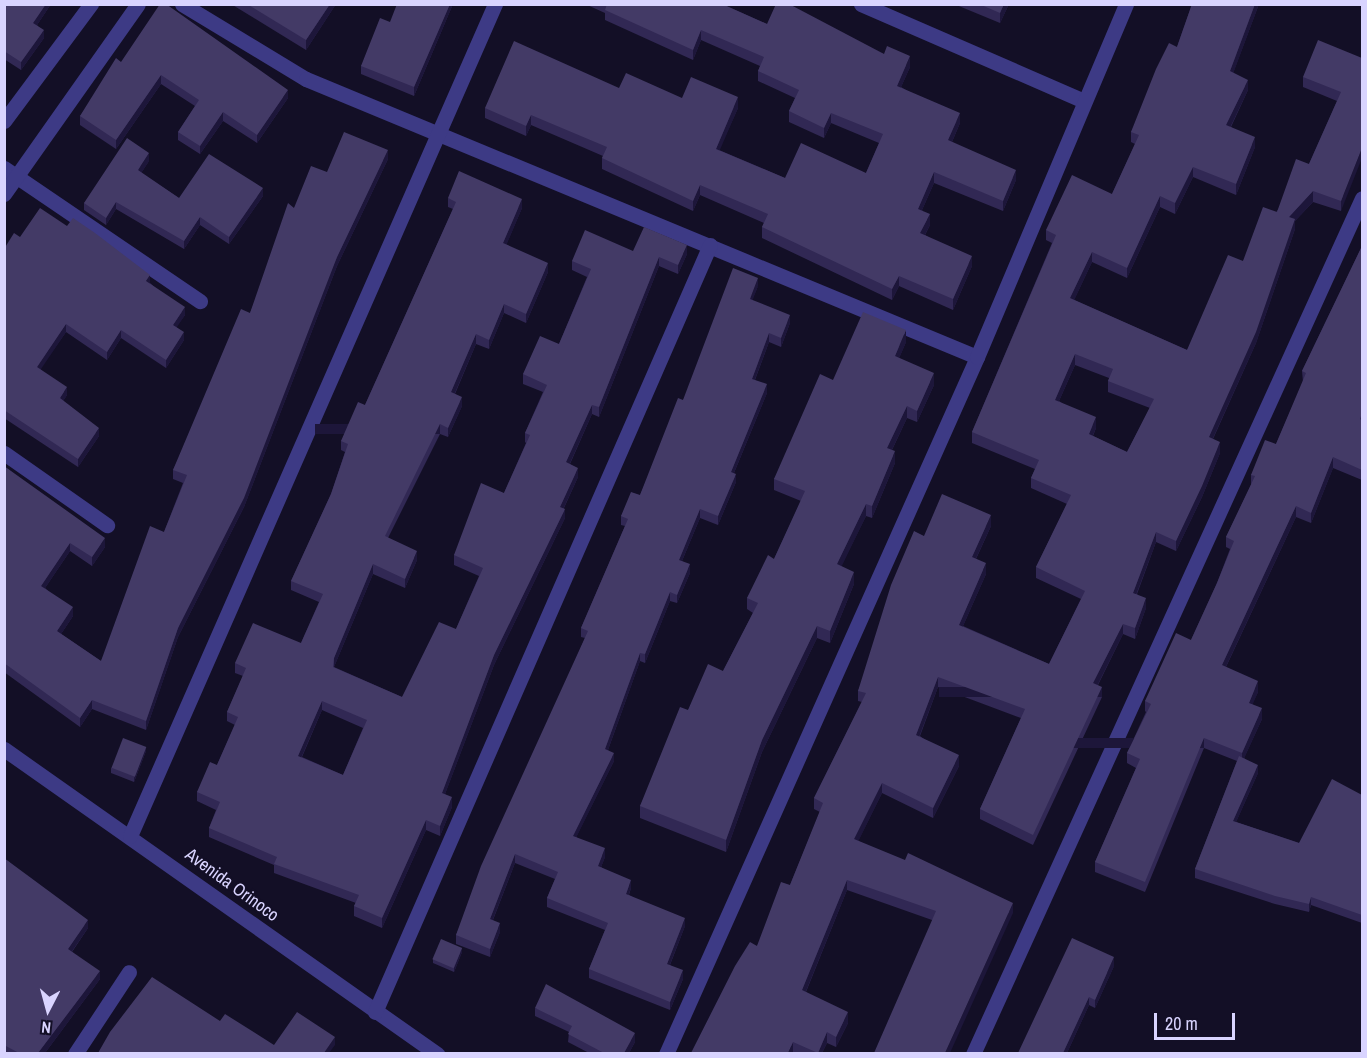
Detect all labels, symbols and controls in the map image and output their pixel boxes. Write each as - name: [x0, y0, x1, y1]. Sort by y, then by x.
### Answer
- street label: Avenida Orinoco: [181, 844, 283, 926]
- north arrow: [18, 980, 78, 1040]
- scale bar: [1157, 1001, 1238, 1039]
- text: 20 m: [1165, 1011, 1198, 1036]
- text: N: [40, 1016, 52, 1039]

